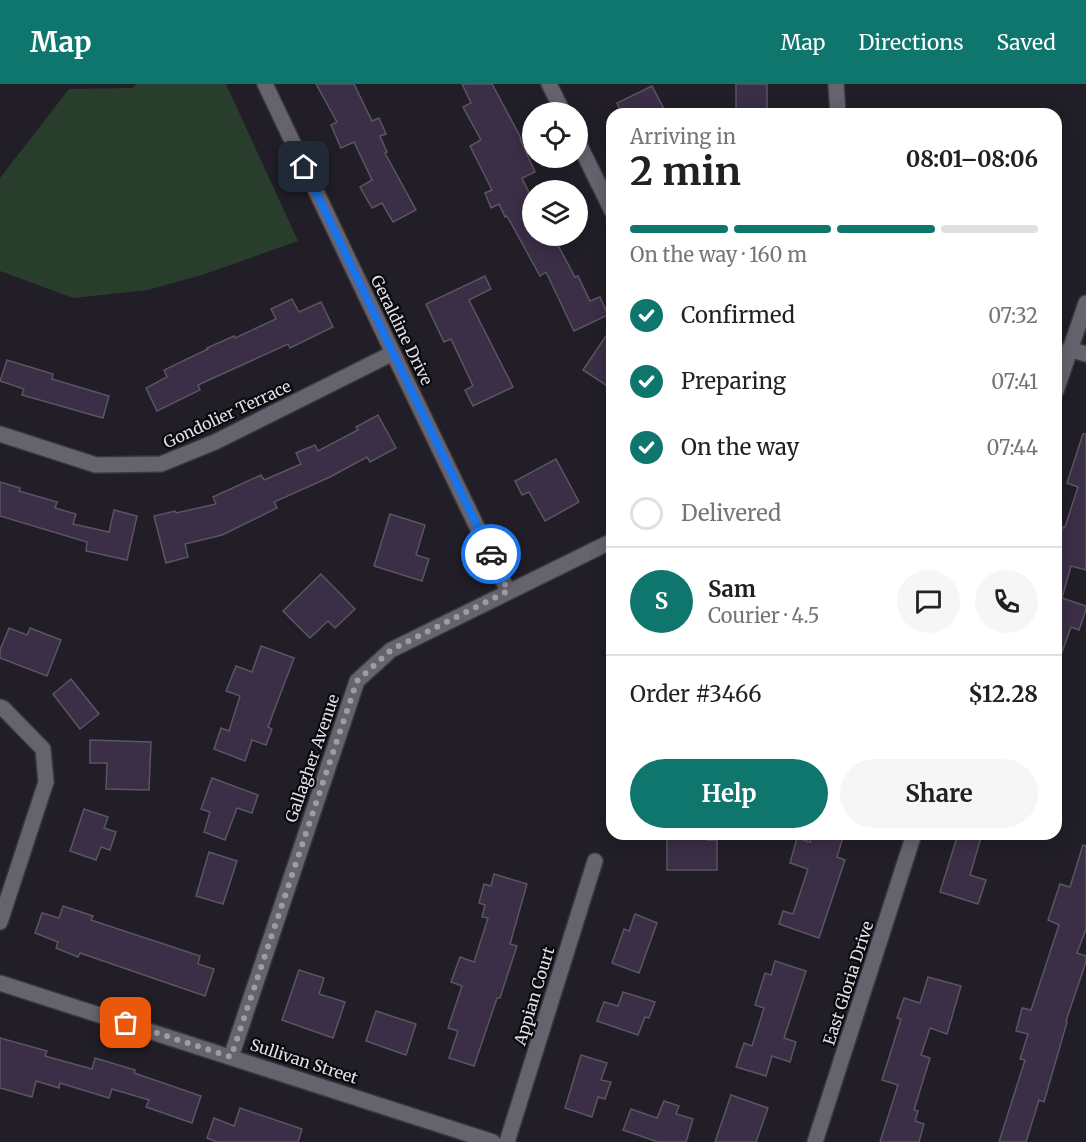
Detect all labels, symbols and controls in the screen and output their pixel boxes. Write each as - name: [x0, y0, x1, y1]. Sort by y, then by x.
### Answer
- text: Map: [30, 24, 92, 60]
- text: Map: [781, 29, 825, 56]
- text: Directions: [858, 29, 963, 56]
- text: Saved: [996, 29, 1056, 56]
- map controls: [522, 102, 588, 246]
- button: locate: [522, 102, 588, 168]
- text: Arriving in: [630, 124, 736, 149]
- pin: [278, 141, 329, 192]
- text: 08:01–08:06: [906, 145, 1038, 173]
- text: 2 min: [630, 147, 741, 196]
- icon: home: [287, 150, 320, 183]
- button: layers: [522, 180, 588, 246]
- text: On the way · 160 m: [630, 242, 807, 267]
- street label: Geraldine Drive: [367, 272, 437, 388]
- icon: check: [630, 299, 663, 332]
- text: Confirmed: [681, 301, 795, 329]
- text: 07:32: [988, 303, 1038, 328]
- icon: check: [630, 365, 663, 398]
- text: Preparing: [681, 367, 786, 395]
- text: 07:41: [991, 369, 1038, 394]
- street label: Gondolier Terrace: [160, 376, 294, 452]
- icon: check: [630, 431, 663, 464]
- text: On the way: [681, 433, 799, 461]
- text: 07:44: [987, 435, 1038, 460]
- text: Delivered: [681, 499, 781, 527]
- courier: [461, 524, 521, 584]
- icon: car: [475, 538, 508, 571]
- button: chat: [897, 570, 960, 633]
- button: phone: [975, 570, 1038, 633]
- text: Sam: [708, 575, 756, 603]
- text: S: [655, 587, 668, 615]
- text: Courier · 4.5: [708, 603, 820, 628]
- text: Order #3466: [630, 680, 762, 708]
- text: $12.28: [968, 680, 1038, 708]
- street label: Gallagher Avenue: [281, 691, 343, 825]
- button: Help: [630, 759, 828, 828]
- button: Share: [840, 759, 1038, 828]
- street label: East Gloria Drive: [819, 918, 877, 1048]
- street label: Appian Court: [509, 944, 559, 1049]
- pin: [100, 997, 151, 1048]
- icon: bag: [109, 1006, 142, 1039]
- street label: Sullivan Street: [248, 1034, 361, 1088]

